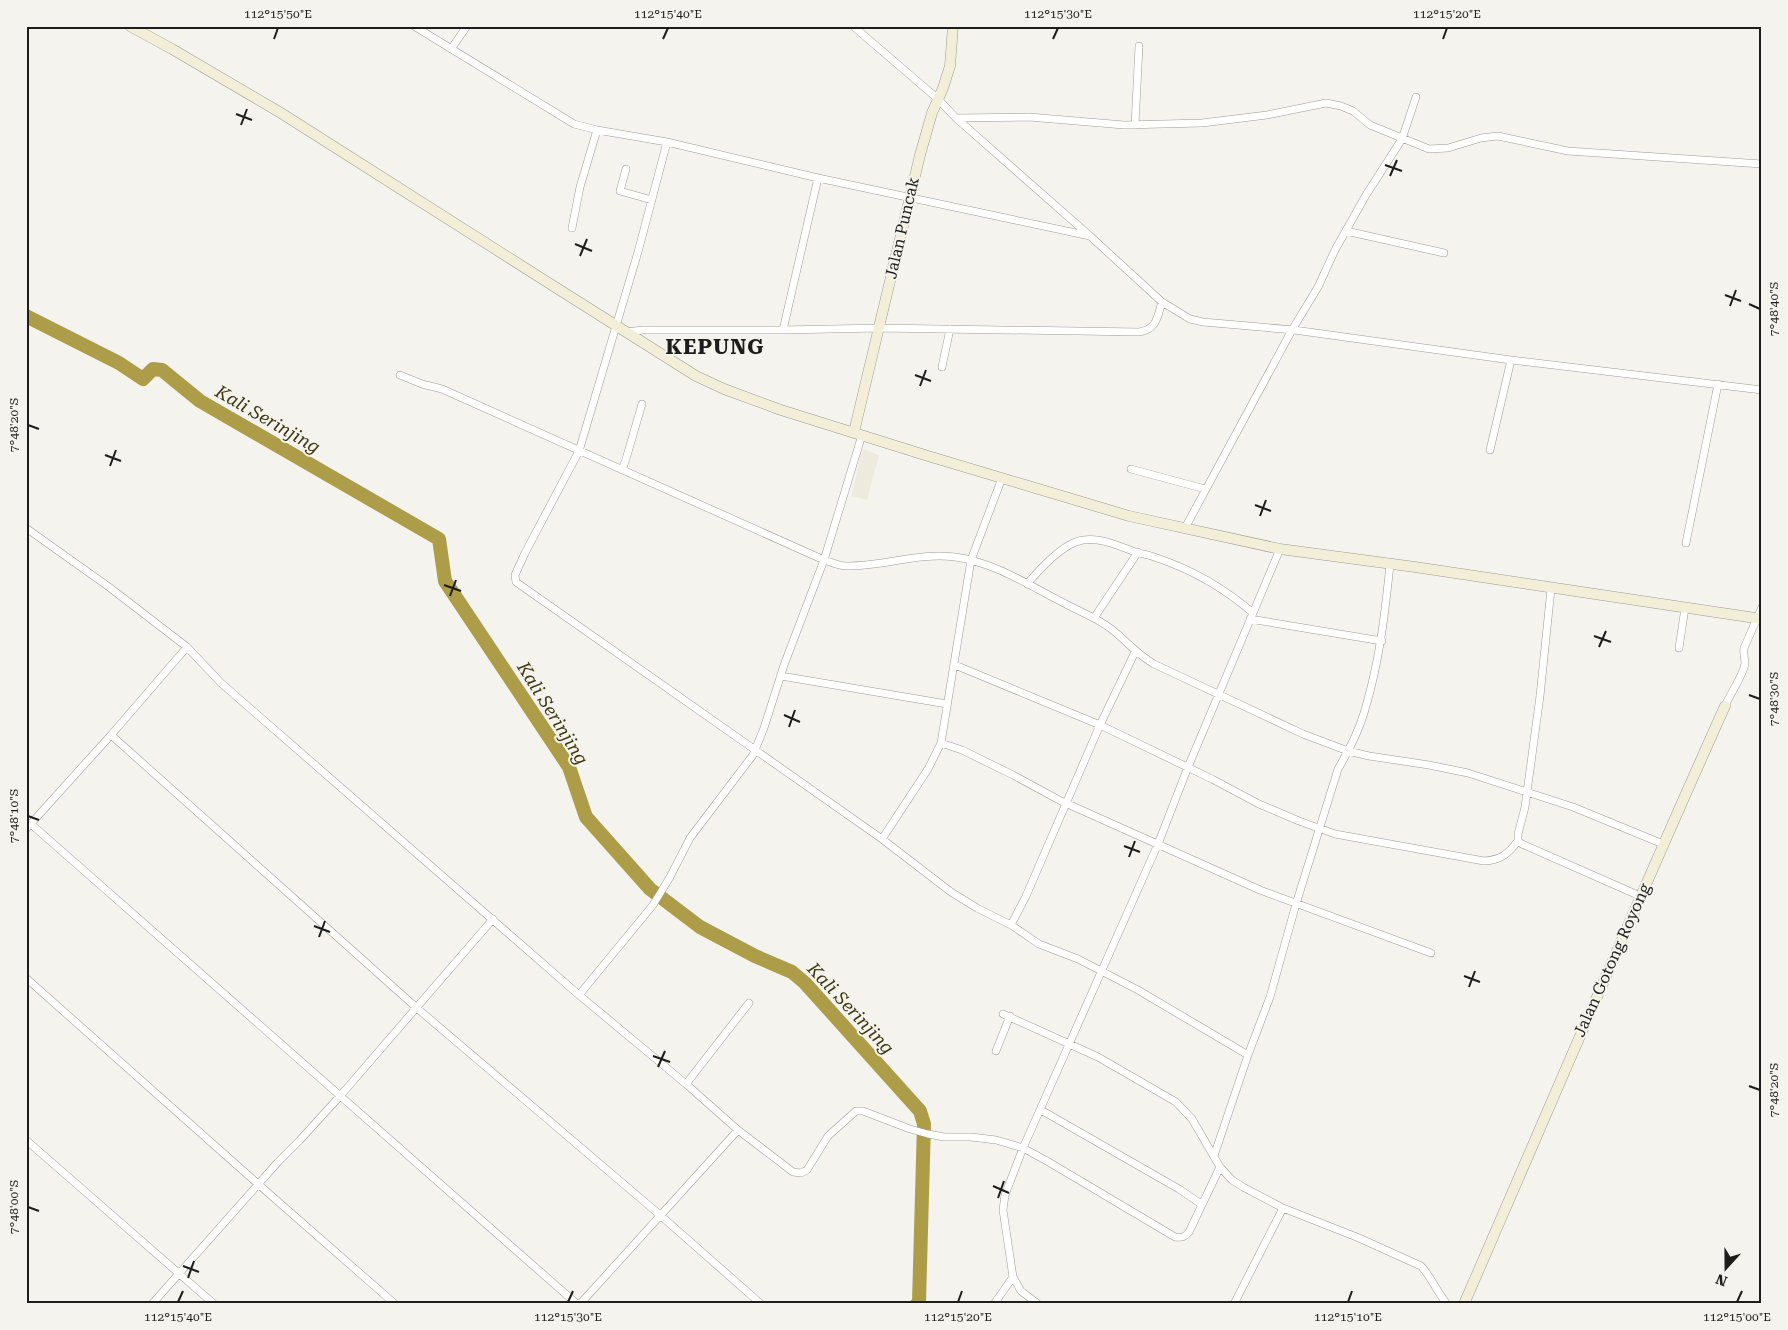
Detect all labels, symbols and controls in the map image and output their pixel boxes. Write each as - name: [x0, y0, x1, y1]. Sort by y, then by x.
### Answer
- text: 112°15'50"E: [244, 7, 312, 21]
- text: 112°15'40"E: [634, 7, 702, 21]
- text: 112°15'30"E: [1024, 7, 1092, 21]
- text: 112°15'20"E: [1413, 7, 1481, 21]
- street label: Jalan Puncak: [881, 175, 923, 281]
- text: 7°48'40"S: [1767, 282, 1781, 336]
- district label: KEPUNG: [665, 335, 765, 359]
- water label: Kali Serinjing: [211, 380, 324, 457]
- text: 7°48'20"S: [7, 398, 21, 452]
- water label: Kali Serinjing: [513, 657, 593, 768]
- text: 7°48'30"S: [1767, 672, 1781, 726]
- text: 7°48'10"S: [7, 789, 21, 843]
- street label: Jalan Gotong Royong: [1570, 880, 1655, 1040]
- water label: Kali Serinjing: [803, 957, 899, 1058]
- text: 7°48'20"S: [1767, 1063, 1781, 1117]
- text: 7°48'00"S: [7, 1180, 21, 1234]
- north arrow: [1700, 1242, 1750, 1292]
- text: N: [1713, 1271, 1729, 1290]
- text: 112°15'40"E: [144, 1310, 212, 1324]
- text: 112°15'30"E: [534, 1310, 602, 1324]
- text: 112°15'20"E: [924, 1310, 992, 1324]
- text: 112°15'10"E: [1314, 1310, 1382, 1324]
- text: 112°15'00"E: [1703, 1310, 1771, 1324]

